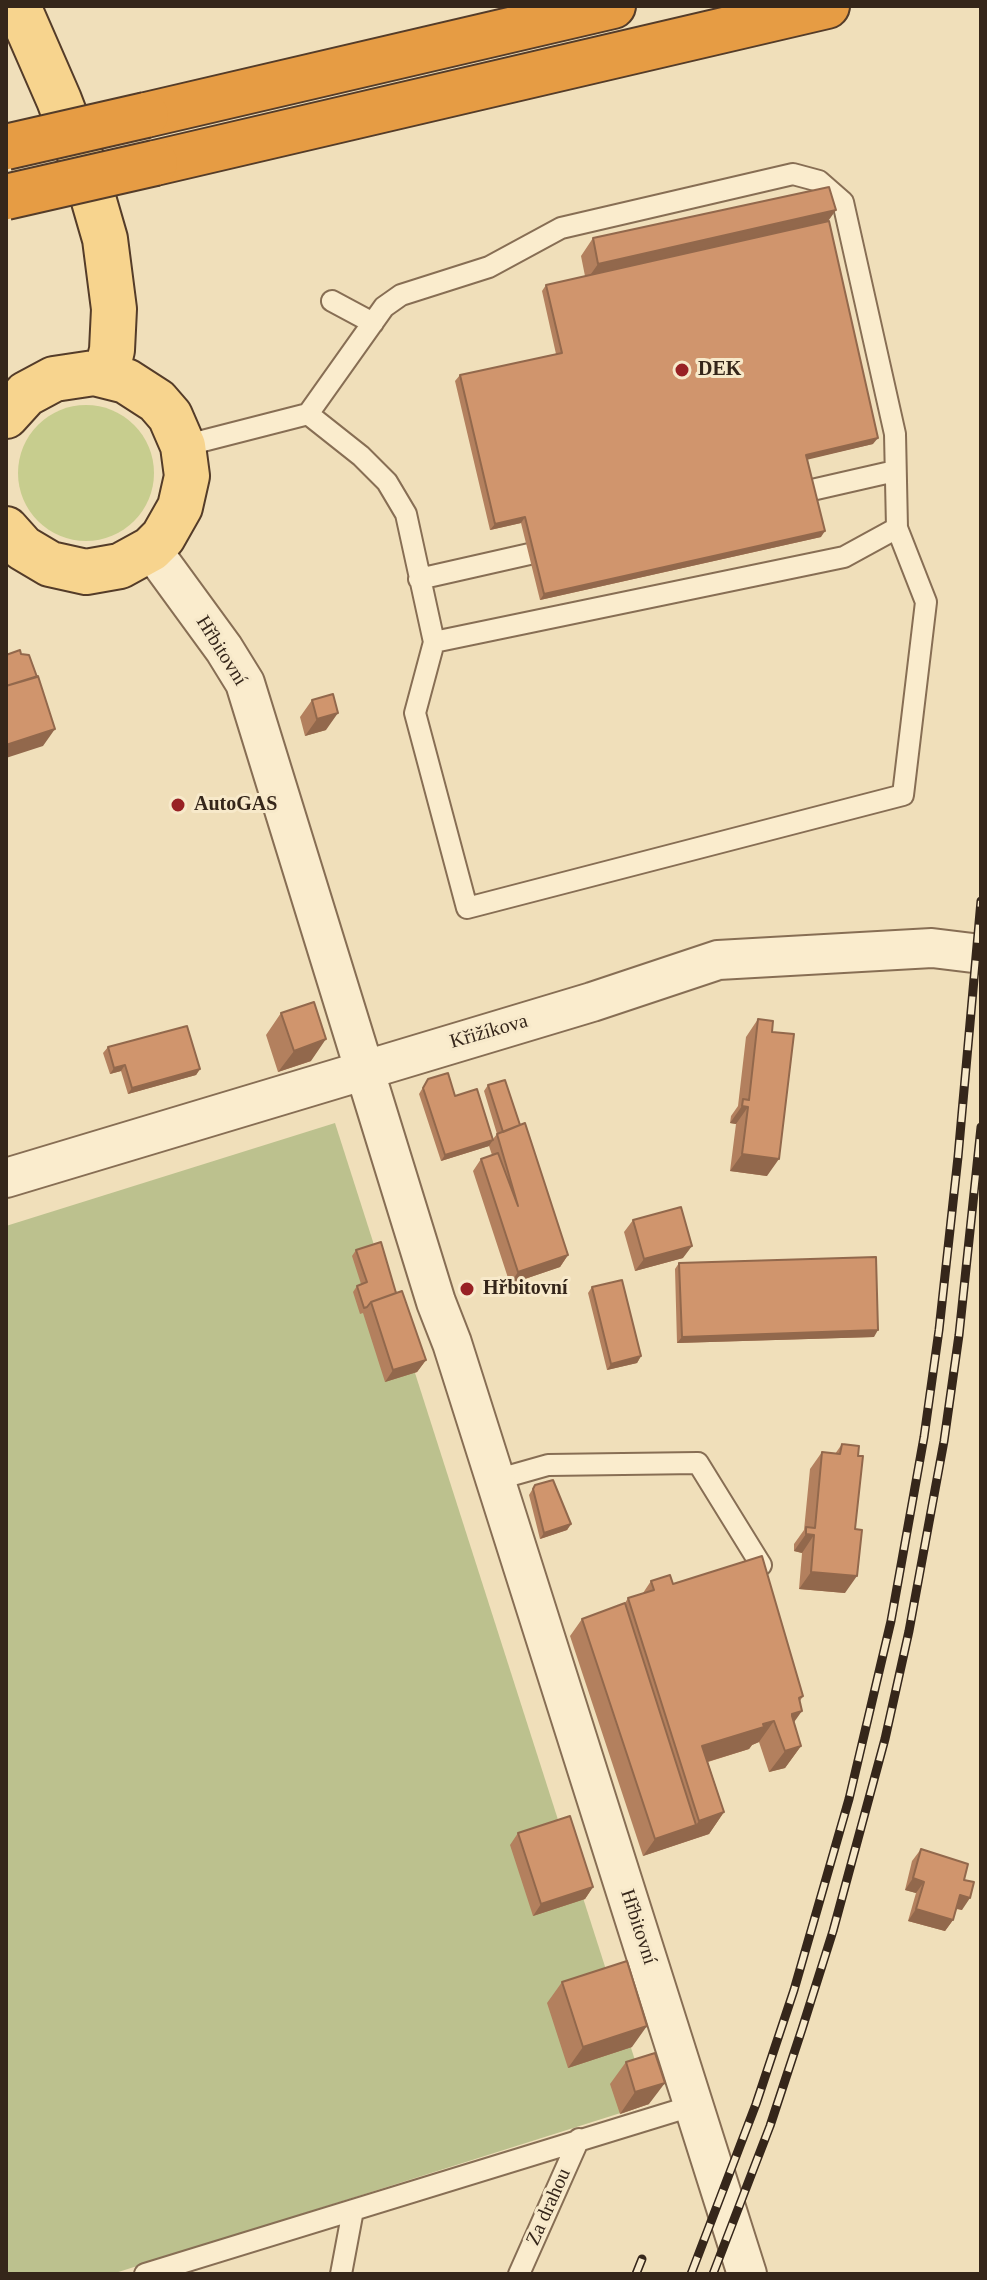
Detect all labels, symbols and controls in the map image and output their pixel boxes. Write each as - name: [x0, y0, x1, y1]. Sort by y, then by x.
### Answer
- place label: DEK: [698, 358, 741, 382]
- marker: DEK: [673, 361, 691, 379]
- street label: Hřbitovní: [190, 612, 252, 690]
- place label: AutoGAS: [194, 793, 277, 817]
- marker: AutoGAS: [169, 796, 187, 814]
- street label: Křižíkova: [447, 1009, 531, 1055]
- place label: Hřbitovní: [483, 1277, 567, 1301]
- marker: Hřbitovní: [458, 1280, 476, 1298]
- street label: Hřbitovní: [615, 1886, 661, 1968]
- street label: Za drahou: [521, 2165, 577, 2249]

